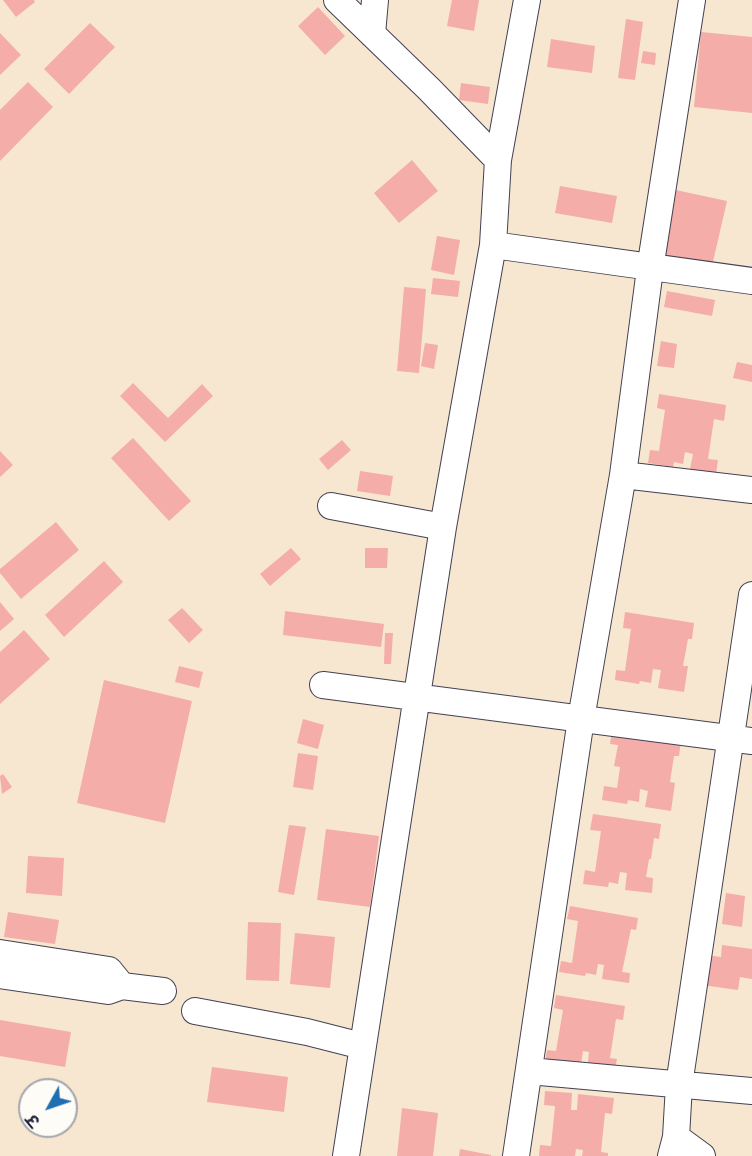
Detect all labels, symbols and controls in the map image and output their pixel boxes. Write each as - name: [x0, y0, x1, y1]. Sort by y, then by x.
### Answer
- north arrow: [18, 1078, 78, 1138]
- text: उ: [25, 1108, 46, 1129]

